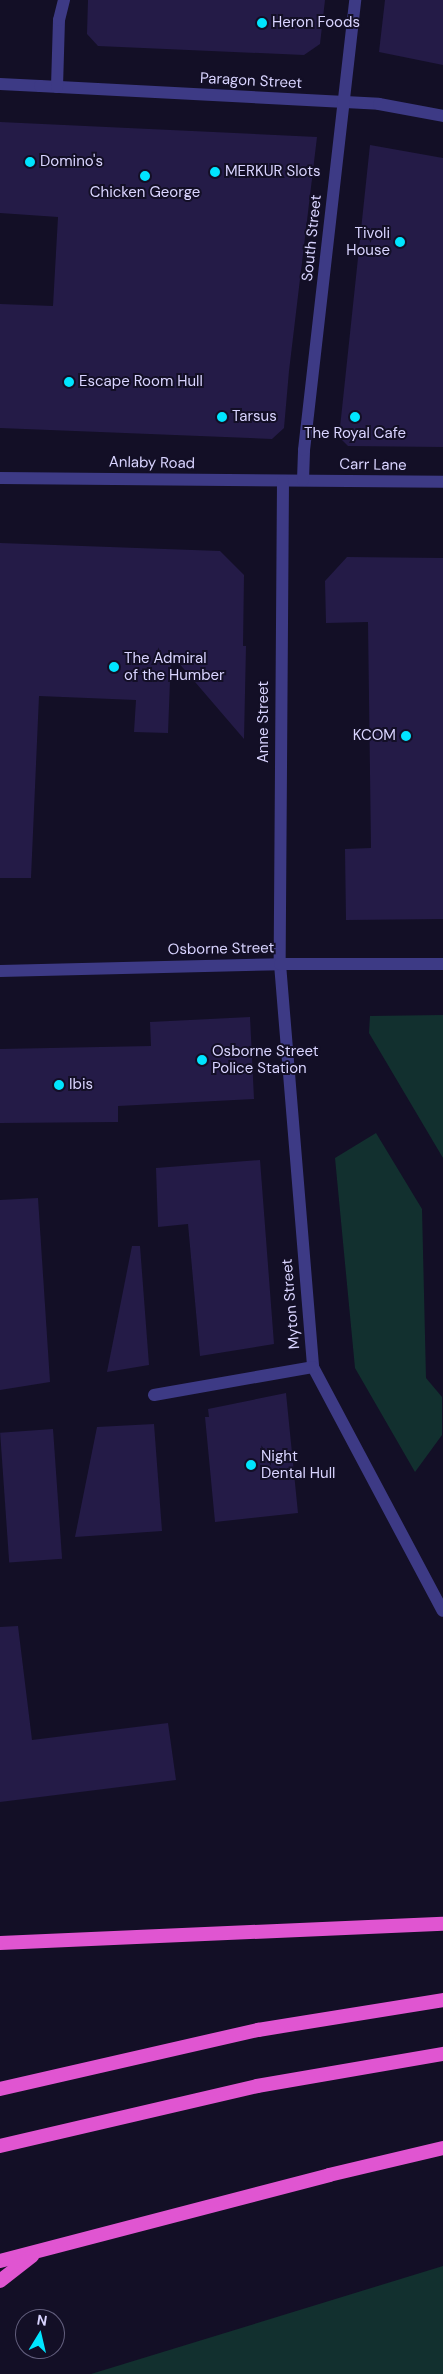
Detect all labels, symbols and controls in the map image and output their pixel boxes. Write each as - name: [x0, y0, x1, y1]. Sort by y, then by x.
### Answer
- place label: Heron Foods: [272, 14, 360, 32]
- marker: Heron Foods: [256, 17, 268, 29]
- street label: Paragon Street: [199, 69, 303, 93]
- place label: Domino's: [40, 153, 103, 171]
- marker: Domino's: [24, 156, 36, 168]
- place label: MERKUR Slots: [225, 163, 321, 181]
- marker: MERKUR Slots: [209, 166, 221, 178]
- marker: Chicken George: [139, 170, 151, 182]
- place label: Chicken George: [90, 184, 200, 202]
- street label: South Street: [298, 194, 326, 282]
- place label: Tivoli House: [346, 224, 390, 259]
- marker: Tivoli House: [394, 236, 406, 248]
- place label: Escape Room Hull: [79, 373, 203, 391]
- marker: Escape Room Hull: [63, 376, 75, 388]
- place label: Tarsus: [232, 408, 277, 426]
- marker: Tarsus: [216, 411, 228, 423]
- marker: The Royal Cafe: [349, 411, 361, 423]
- place label: The Royal Cafe: [304, 425, 406, 443]
- street label: Anlaby Road: [109, 453, 195, 473]
- street label: Carr Lane: [339, 455, 407, 475]
- place label: The Admiral of the Humber: [124, 649, 225, 684]
- marker: The Admiral of the Humber: [108, 661, 120, 673]
- street label: Anne Street: [255, 681, 273, 763]
- place label: KCOM: [353, 727, 396, 745]
- marker: KCOM: [400, 730, 412, 742]
- street label: Osborne Street: [168, 939, 274, 959]
- place label: Osborne Street Police Station: [212, 1042, 319, 1077]
- marker: Osborne Street Police Station: [196, 1054, 208, 1066]
- place label: Ibis: [69, 1076, 93, 1094]
- marker: Ibis: [53, 1079, 65, 1091]
- street label: Myton Street: [278, 1258, 304, 1350]
- place label: Night Dental Hull: [261, 1447, 335, 1482]
- marker: Night Dental Hull: [245, 1459, 257, 1471]
- north arrow: [15, 2309, 65, 2359]
- text: N: [36, 2310, 49, 2330]

